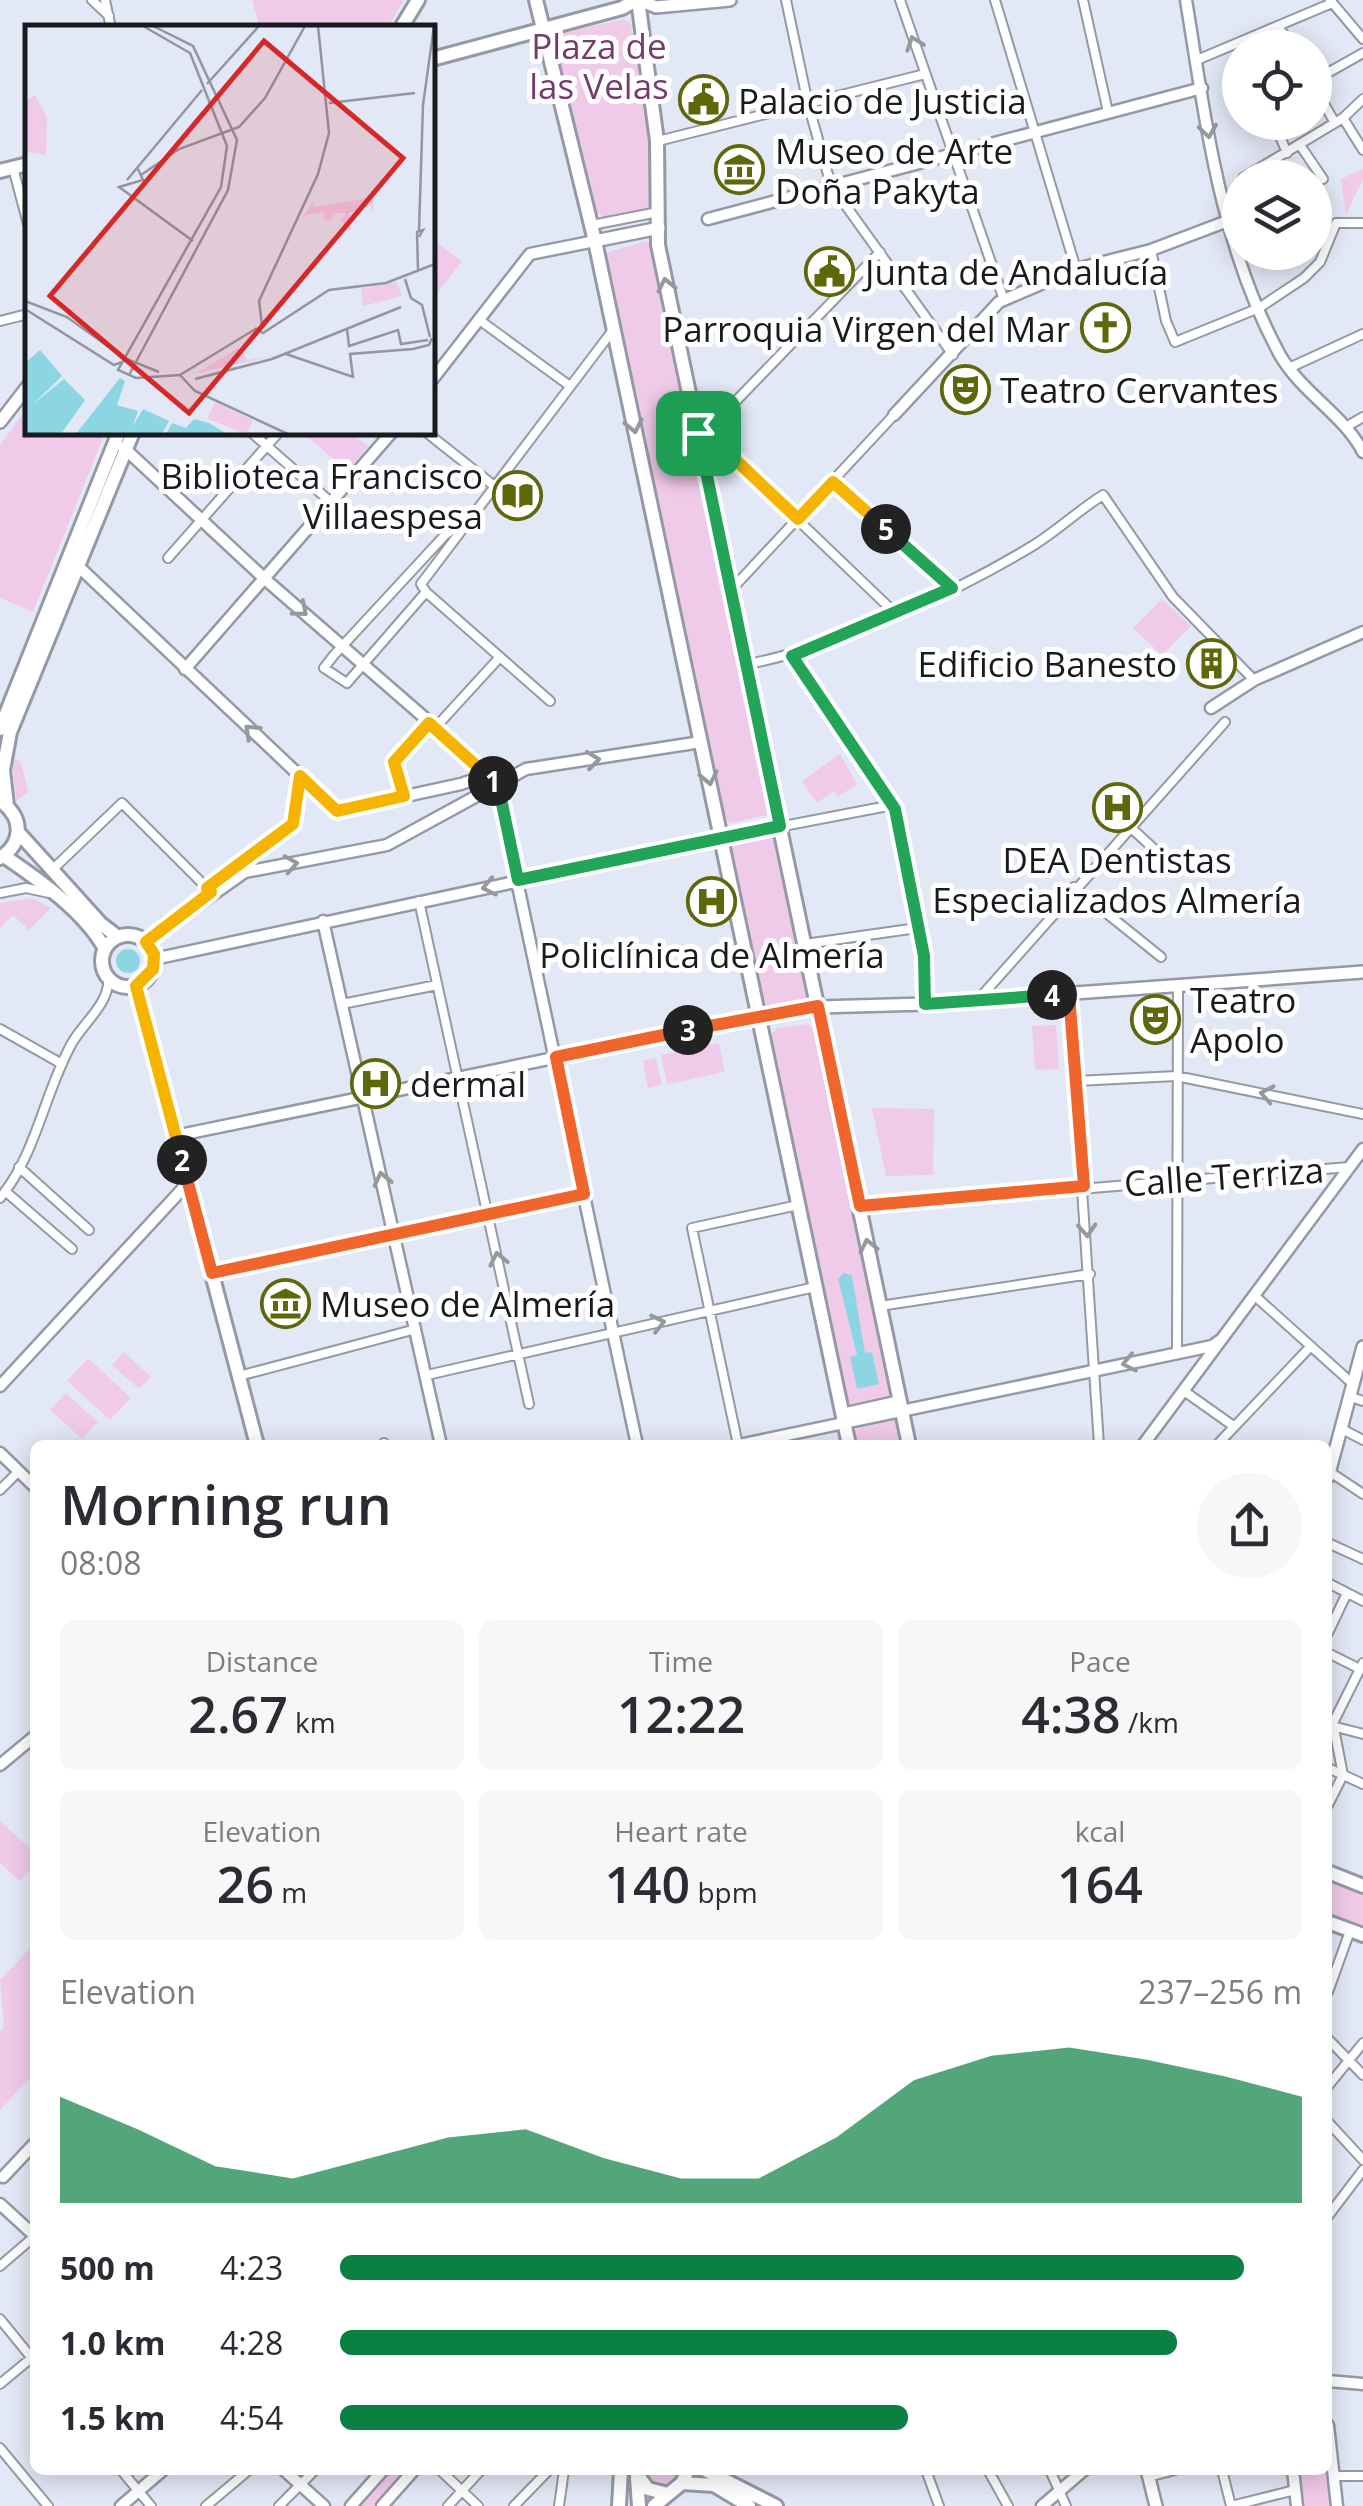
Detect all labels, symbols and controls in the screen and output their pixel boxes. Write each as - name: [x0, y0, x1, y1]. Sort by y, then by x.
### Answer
- park label: Plaza de las Velas: [529, 22, 669, 109]
- inset map: [25, 25, 435, 435]
- map controls: [1222, 30, 1332, 270]
- button: locate: [1222, 30, 1332, 140]
- one-way arrow: [906, 35, 926, 52]
- public building icon: Palacio de Justicia: [677, 74, 729, 126]
- place label: Palacio de Justicia: [738, 77, 1027, 124]
- one-way arrow: [1197, 122, 1218, 139]
- place label: Museo de Arte Doña Pakyta: [775, 127, 1013, 214]
- museum icon: Museo de Arte Doña Pakyta: [714, 144, 766, 196]
- button: layers: [1222, 160, 1332, 270]
- public building icon: Junta de Andalucía: [804, 245, 856, 297]
- place label: Junta de Andalucía: [862, 248, 1168, 295]
- one-way arrow: [657, 277, 678, 294]
- church icon: Parroquia Virgen del Mar: [1079, 302, 1131, 354]
- place label: Parroquia Virgen del Mar: [662, 305, 1070, 352]
- theatre icon: Teatro Cervantes: [939, 363, 991, 415]
- place label: Teatro Cervantes: [1000, 366, 1279, 413]
- pin: [656, 391, 741, 476]
- icon: arrive: [671, 406, 726, 461]
- one-way arrow: [622, 417, 643, 434]
- place label: Biblioteca Francisco Villaespesa: [161, 452, 483, 539]
- library icon: Biblioteca Francisco Villaespesa: [492, 469, 544, 521]
- pin: 5: [861, 504, 911, 554]
- text: 5: [878, 510, 894, 548]
- one-way arrow: [289, 598, 308, 616]
- building icon: Edificio Banesto: [1186, 637, 1238, 689]
- place label: Edificio Banesto: [918, 640, 1177, 687]
- one-way arrow: [244, 725, 263, 743]
- one-way arrow: [585, 750, 601, 771]
- pin: 1: [468, 756, 518, 806]
- text: 1: [485, 762, 501, 800]
- one-way arrow: [697, 769, 718, 786]
- hospital icon: DEA Dentistas Especializados Almería: [1091, 781, 1143, 833]
- place label: DEA Dentistas Especializados Almería: [932, 836, 1302, 923]
- one-way arrow: [282, 854, 299, 875]
- one-way arrow: [481, 875, 498, 896]
- hospital icon: Policlínica de Almería: [686, 876, 738, 928]
- place label: Policlínica de Almería: [539, 931, 885, 978]
- pin: 4: [1027, 970, 1077, 1020]
- text: 4: [1044, 976, 1060, 1014]
- place label: Teatro Apolo: [1190, 976, 1296, 1063]
- theatre icon: Teatro Apolo: [1129, 993, 1181, 1045]
- pin: 3: [663, 1005, 713, 1055]
- text: 3: [680, 1011, 696, 1049]
- hospital icon: dermal: [349, 1057, 401, 1109]
- place label: dermal: [410, 1060, 526, 1107]
- one-way arrow: [1259, 1085, 1276, 1106]
- pin: 2: [157, 1135, 207, 1185]
- text: 2: [174, 1141, 190, 1179]
- street label: Calle Terriza: [1123, 1146, 1325, 1206]
- one-way arrow: [373, 1171, 394, 1188]
- one-way arrow: [1076, 1223, 1097, 1239]
- one-way arrow: [859, 1238, 880, 1255]
- one-way arrow: [488, 1251, 509, 1268]
- museum icon: Museo de Almería: [259, 1277, 311, 1329]
- place label: Museo de Almería: [320, 1280, 615, 1327]
- one-way arrow: [649, 1314, 666, 1335]
- one-way arrow: [1120, 1352, 1137, 1373]
- text: Morning run: [60, 1466, 392, 1541]
- button: share: [1197, 1473, 1302, 1578]
- text: 08:08: [60, 1541, 142, 1584]
- text: Distance: [206, 1642, 318, 1680]
- text: Time: [649, 1642, 713, 1680]
- text: Pace: [1069, 1642, 1131, 1680]
- text: 2.67: [188, 1680, 288, 1748]
- text: 12:22: [617, 1680, 745, 1748]
- text: 4:38: [1021, 1680, 1121, 1748]
- text: km: [288, 1703, 336, 1741]
- text: /km: [1121, 1703, 1179, 1741]
- text: Elevation: [203, 1812, 321, 1850]
- text: Heart rate: [614, 1812, 748, 1850]
- text: kcal: [1075, 1812, 1125, 1850]
- text: 26: [217, 1850, 274, 1918]
- text: 140: [604, 1850, 690, 1918]
- text: 164: [1057, 1850, 1143, 1918]
- text: m: [274, 1873, 307, 1911]
- text: bpm: [690, 1873, 758, 1911]
- text: Elevation: [60, 1970, 196, 2013]
- text: 237–256 m: [1138, 1970, 1302, 2013]
- text: 500 m: [60, 2246, 155, 2289]
- text: 4:23: [220, 2246, 283, 2289]
- text: 1.0 km: [60, 2321, 165, 2364]
- text: 4:28: [220, 2321, 283, 2364]
- text: 1.5 km: [60, 2396, 165, 2439]
- text: 4:54: [220, 2396, 283, 2439]

